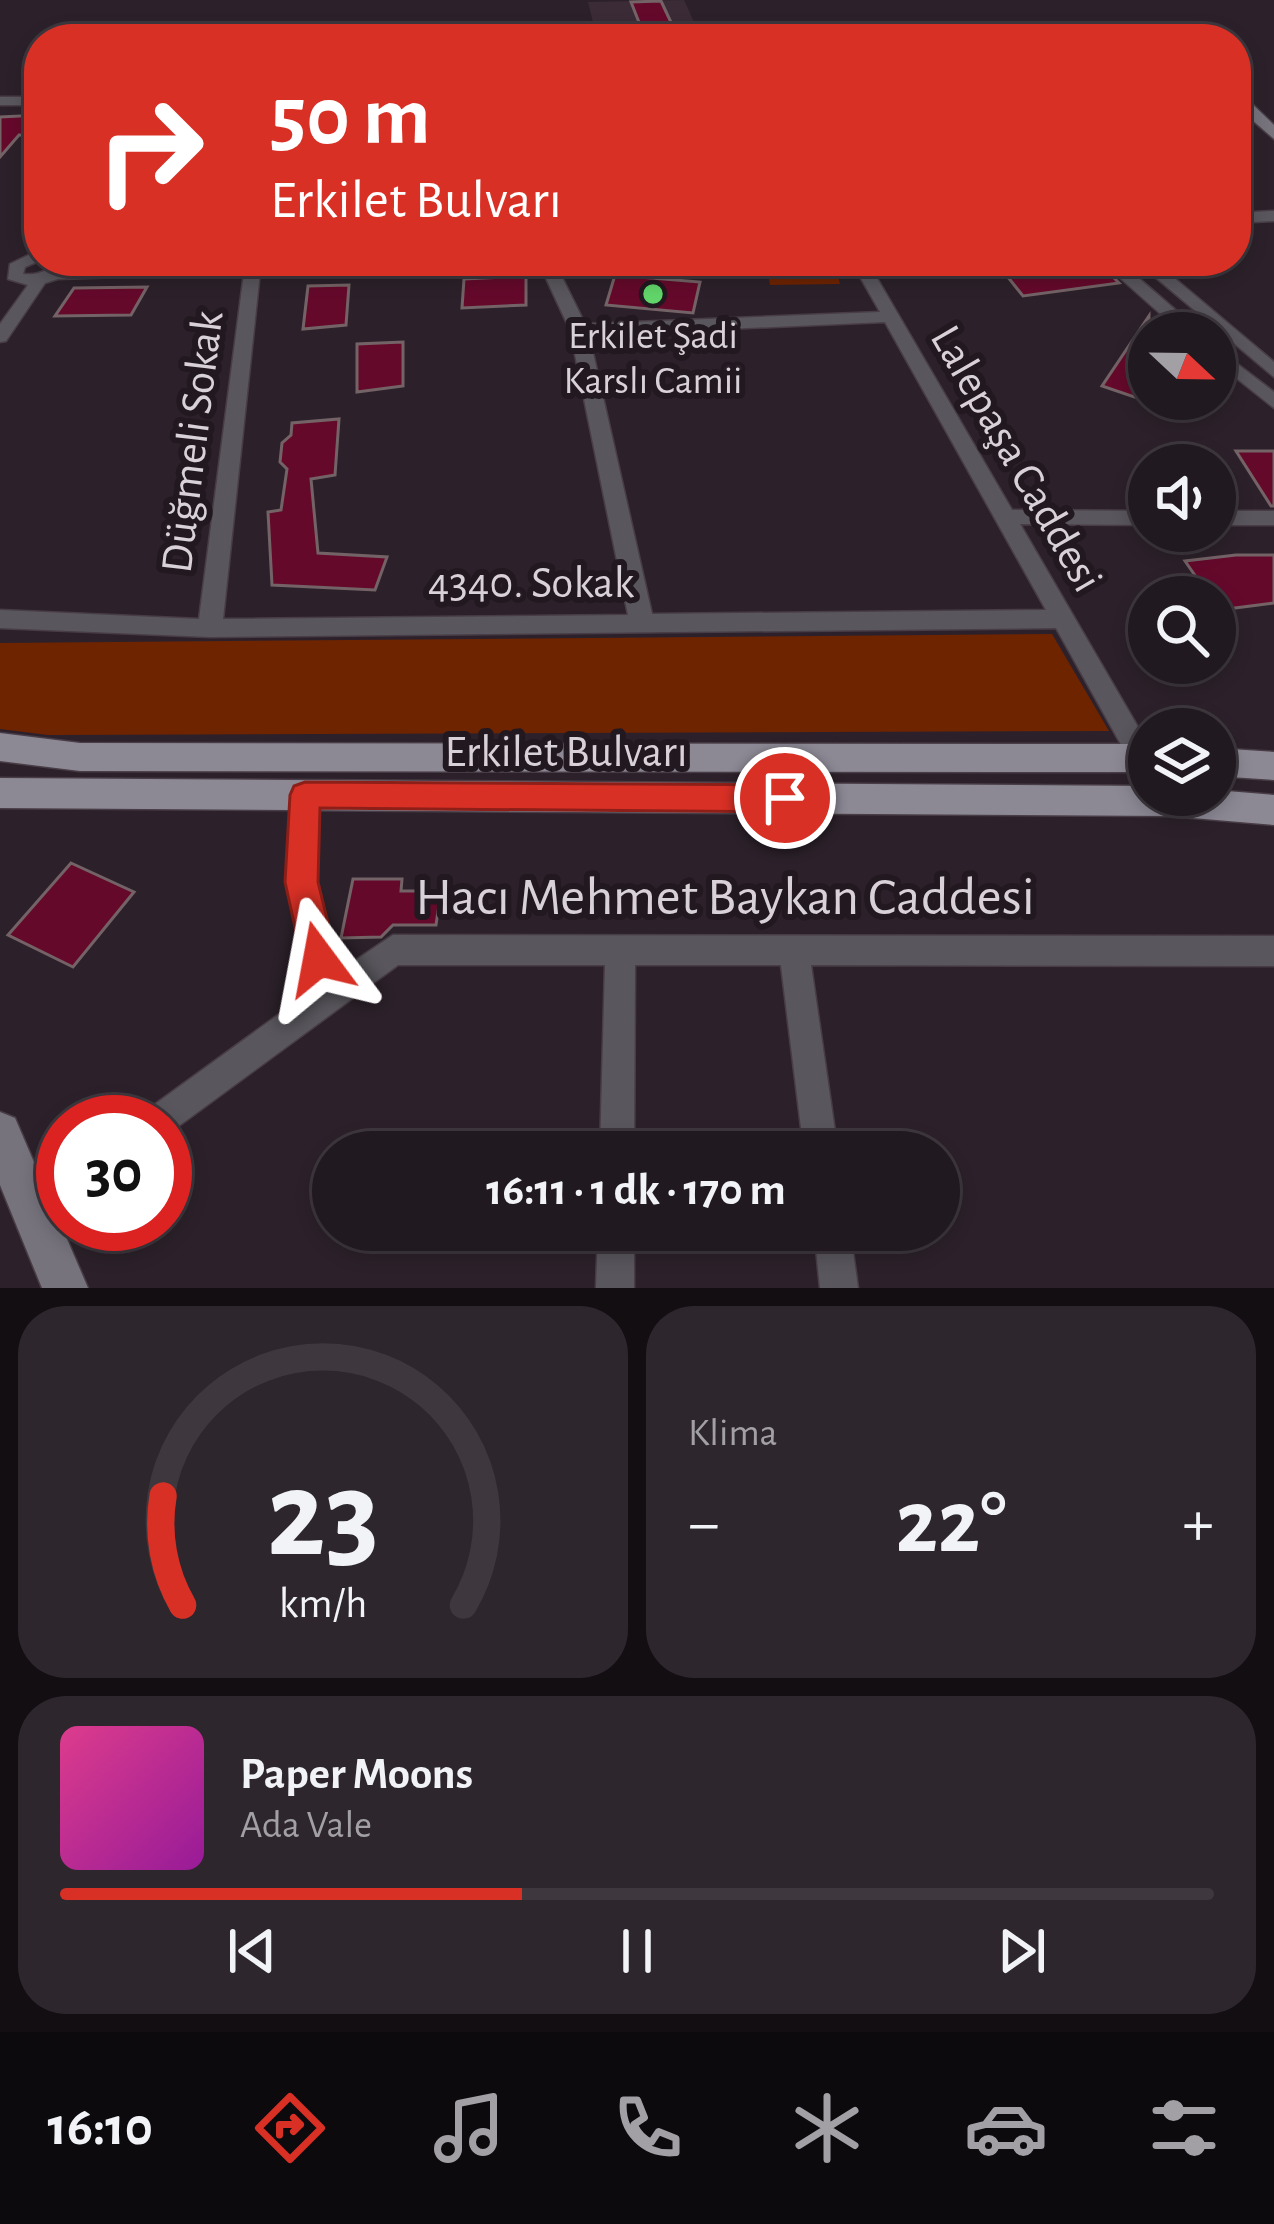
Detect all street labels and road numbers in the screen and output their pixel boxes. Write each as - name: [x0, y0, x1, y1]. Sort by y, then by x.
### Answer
- street label: Düğmeli Sokak: [155, 308, 231, 576]
- street label: Lalepaşa Caddesi: [922, 318, 1110, 600]
- street label: 4340. Sokak: [428, 561, 635, 606]
- street label: Erkilet Bulvarı: [444, 730, 688, 775]
- street label: Hacı Mehmet Baykan Caddesi: [415, 871, 1035, 925]

